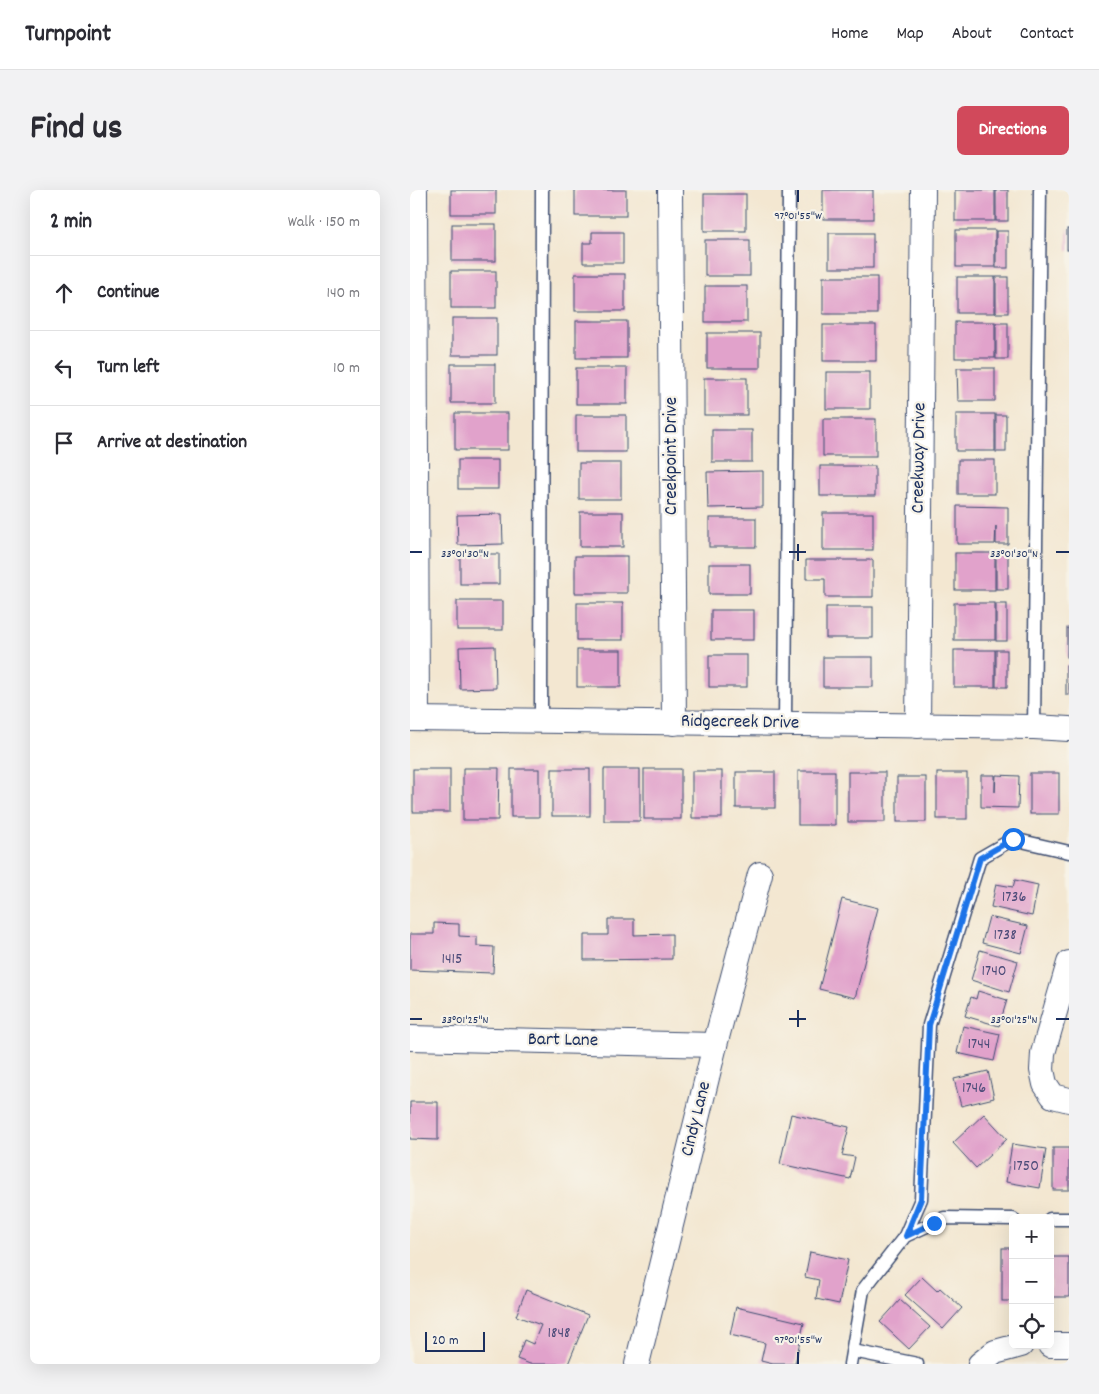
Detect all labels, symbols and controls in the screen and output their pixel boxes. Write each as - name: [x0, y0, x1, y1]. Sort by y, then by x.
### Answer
- text: Turnpoint: [25, 18, 111, 52]
- text: Home: [831, 22, 868, 47]
- text: Map: [896, 22, 924, 47]
- text: About: [952, 22, 992, 47]
- text: Contact: [1020, 22, 1074, 47]
- text: Find us: [30, 105, 122, 155]
- button: Directions: [957, 106, 1069, 155]
- text: 2 min: [50, 208, 92, 238]
- text: 97°01'55"W: [774, 208, 822, 225]
- text: Walk · 150 m: [288, 211, 360, 234]
- icon: ahead: [50, 279, 78, 307]
- text: Continue: [97, 280, 159, 307]
- text: 140 m: [326, 282, 360, 305]
- icon: left: [50, 354, 78, 382]
- text: Turn left: [97, 355, 160, 382]
- text: 10 m: [333, 357, 360, 380]
- street label: Creekpoint Drive: [659, 397, 686, 515]
- street label: Creekway Drive: [906, 402, 934, 514]
- icon: arrive: [50, 429, 78, 457]
- text: Arrive at destination: [97, 430, 247, 457]
- text: 33°01'30"N: [441, 546, 489, 563]
- text: 33°01'30"N: [990, 546, 1038, 563]
- street label: Ridgecreek Drive: [681, 708, 799, 738]
- route start: [1002, 828, 1025, 851]
- house number: 1736: [1002, 886, 1026, 909]
- house number: 1738: [993, 924, 1017, 947]
- house number: 1415: [441, 948, 463, 971]
- house number: 1740: [982, 960, 1007, 983]
- text: 33°01'25"N: [441, 1012, 489, 1029]
- text: 33°01'25"N: [990, 1012, 1038, 1029]
- street label: Bart Lane: [528, 1027, 598, 1055]
- house number: 1744: [968, 1033, 990, 1056]
- house number: 1746: [962, 1077, 986, 1100]
- street label: Cindy Lane: [675, 1079, 719, 1159]
- house number: 1750: [1013, 1155, 1039, 1178]
- route end: [923, 1212, 946, 1235]
- map controls: [1009, 1214, 1054, 1349]
- button: +: [1009, 1214, 1054, 1259]
- button: −: [1009, 1259, 1054, 1304]
- button: locate: [1009, 1304, 1054, 1349]
- house number: 1848: [548, 1322, 570, 1345]
- scale bar: [425, 1329, 485, 1352]
- text: 20 m: [432, 1331, 459, 1351]
- text: 97°01'55"W: [774, 1332, 822, 1349]

